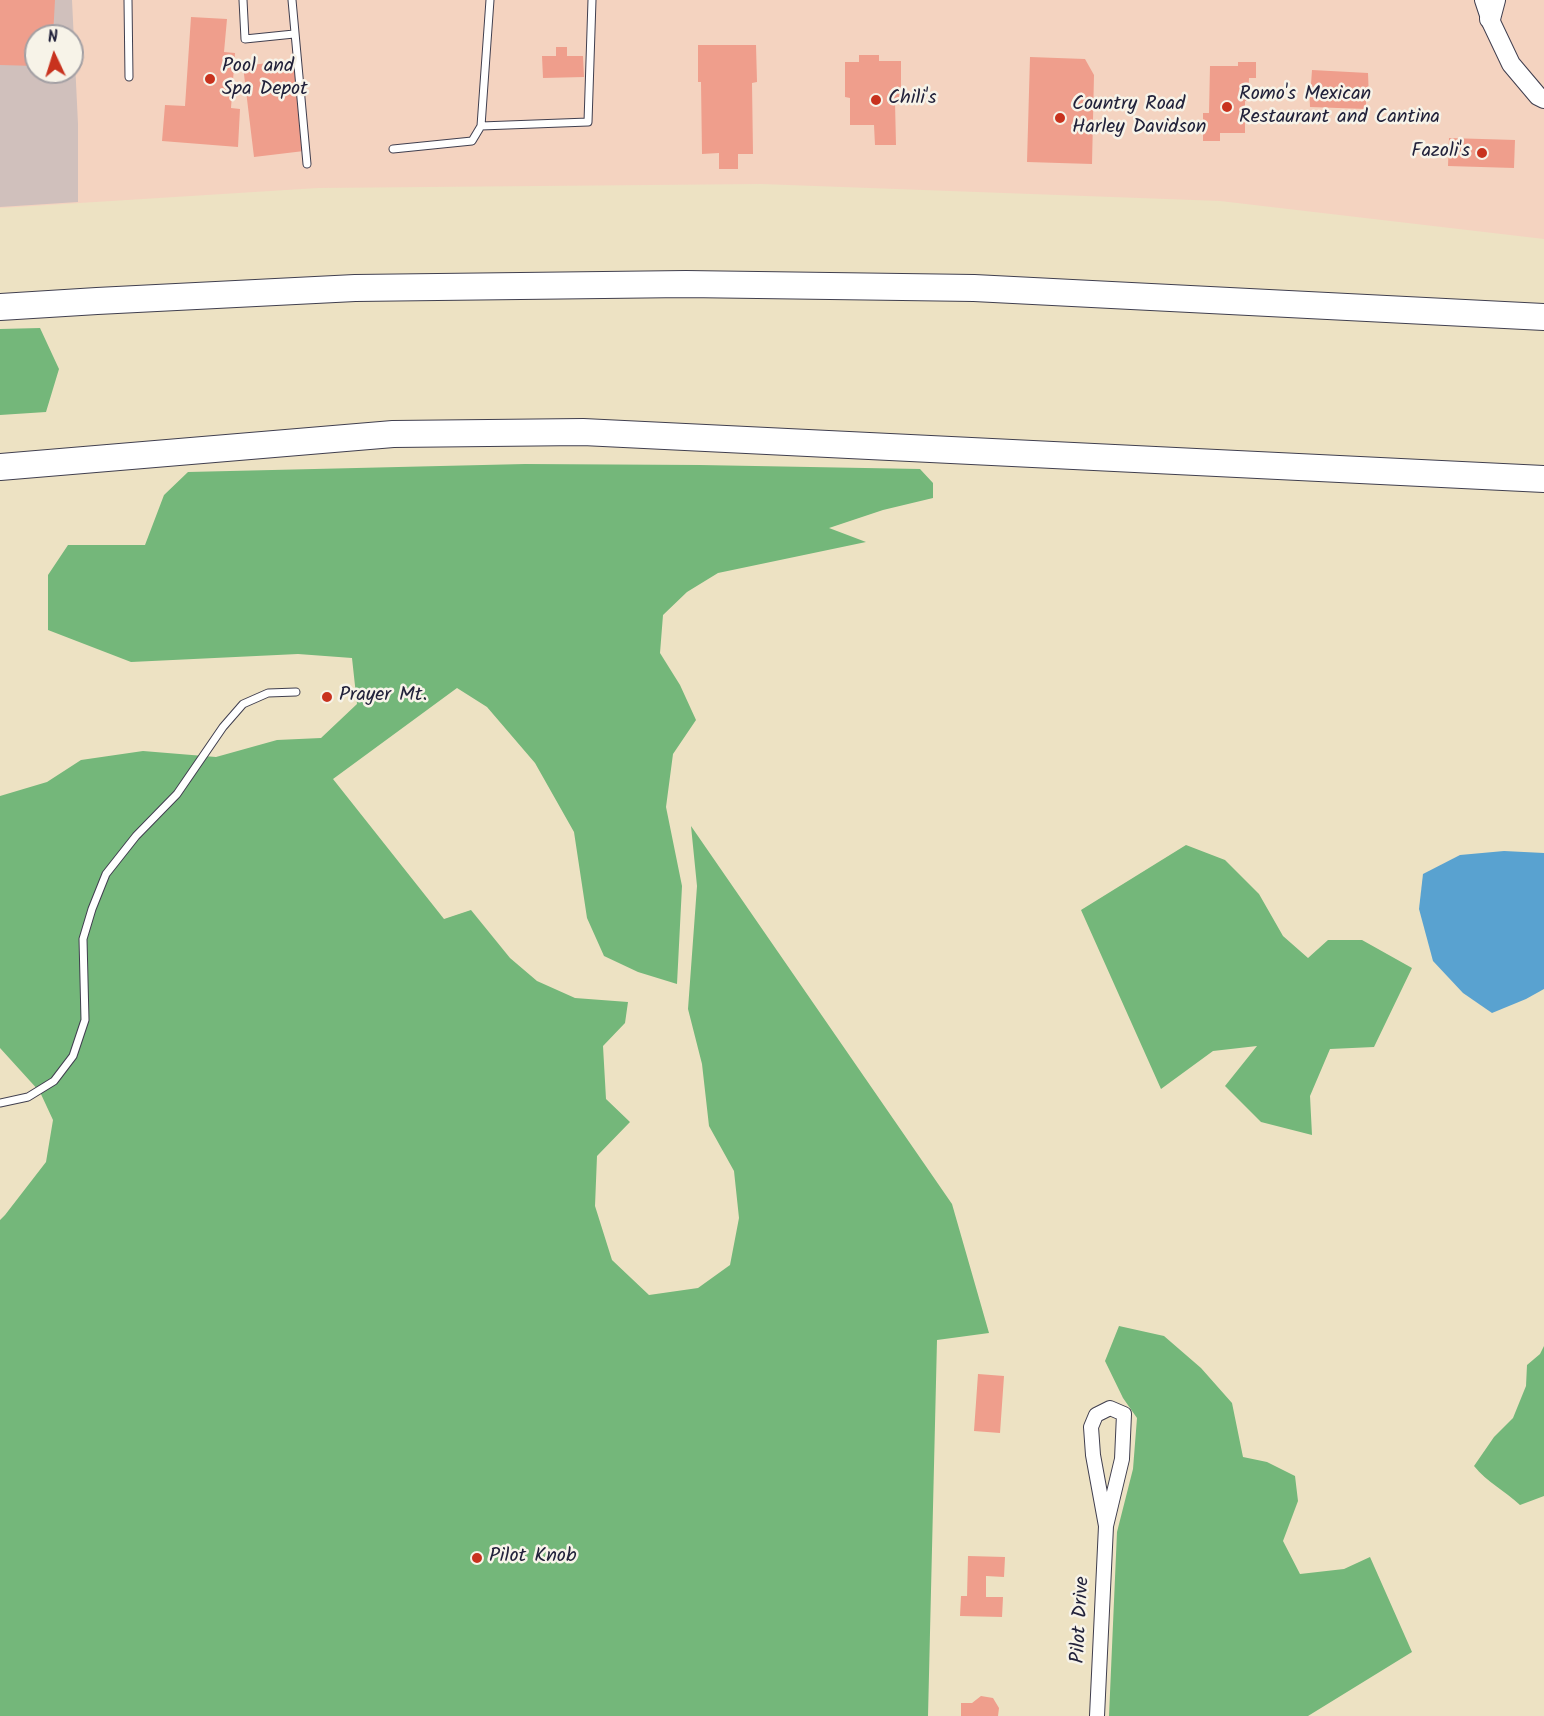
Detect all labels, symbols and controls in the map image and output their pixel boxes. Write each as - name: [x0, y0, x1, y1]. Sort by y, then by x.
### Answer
- north arrow: [24, 24, 84, 84]
- text: N: [47, 25, 59, 50]
- place label: Pool and Spa Depot: [222, 56, 308, 103]
- marker: Pool and Spa Depot: [203, 72, 217, 86]
- place label: Romo's Mexican Restaurant and Cantina: [1239, 84, 1440, 131]
- place label: Chili's: [888, 88, 937, 112]
- marker: Chili's: [869, 93, 883, 107]
- place label: Country Road Harley Davidson: [1072, 94, 1206, 141]
- marker: Romo's Mexican Restaurant and Cantina: [1220, 100, 1234, 114]
- marker: Country Road Harley Davidson: [1053, 111, 1067, 125]
- place label: Fazoli's: [1411, 141, 1470, 165]
- marker: Fazoli's: [1475, 146, 1489, 160]
- place label: Prayer Mt.: [339, 685, 427, 709]
- marker: Prayer Mt.: [320, 690, 334, 704]
- place label: Pilot Knob: [489, 1546, 576, 1570]
- marker: Pilot Knob: [470, 1551, 484, 1565]
- street label: Pilot Drive: [1068, 1576, 1096, 1664]

